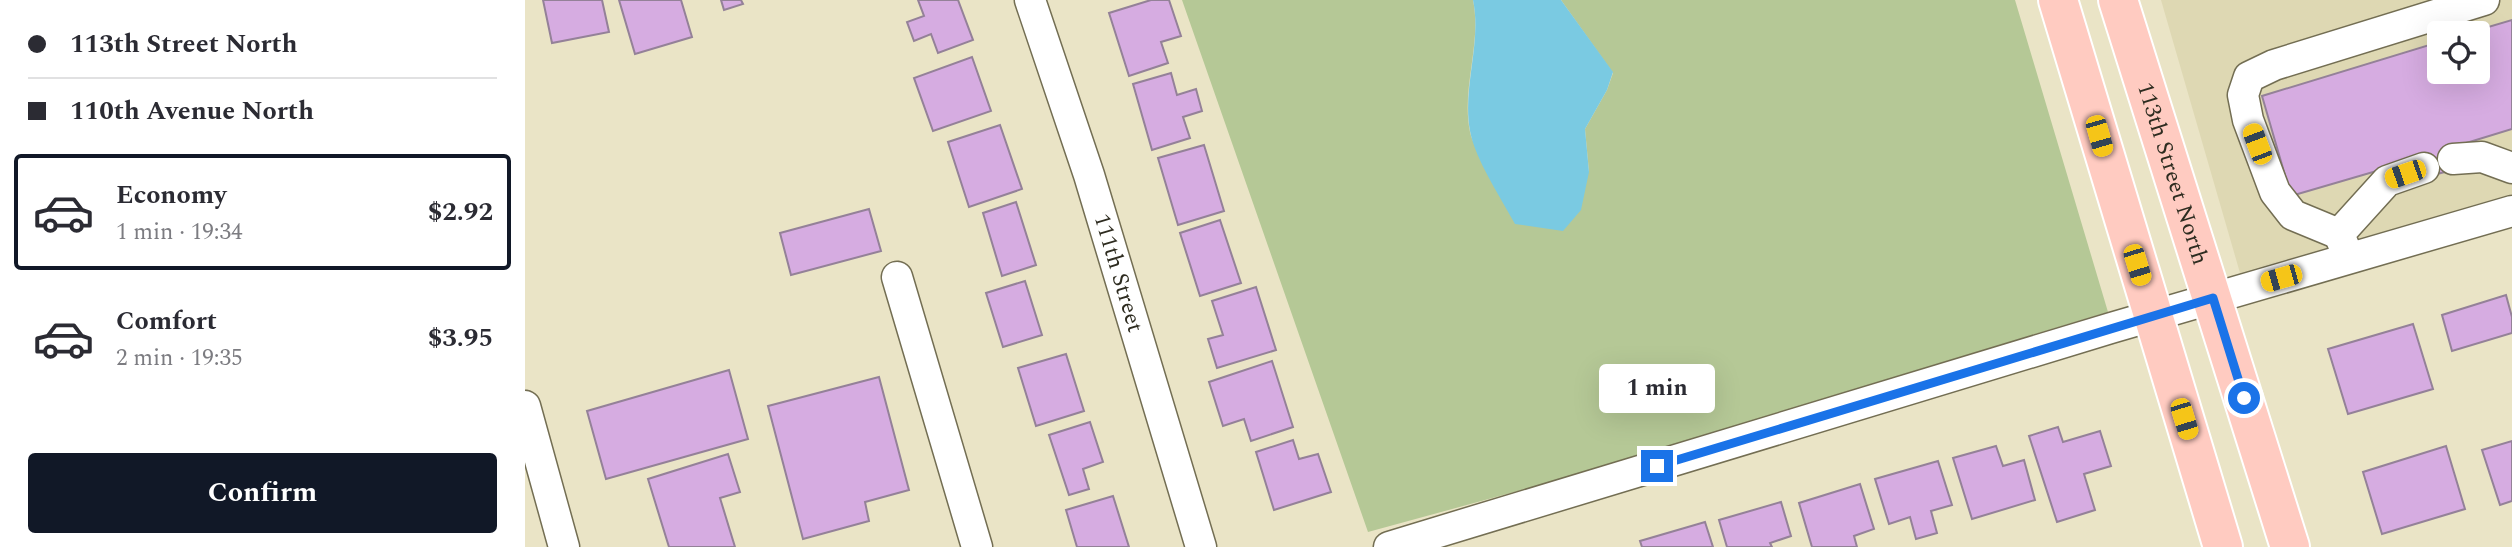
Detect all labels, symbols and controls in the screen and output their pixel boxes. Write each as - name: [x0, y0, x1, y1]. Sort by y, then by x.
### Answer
- map controls: [2427, 21, 2490, 84]
- button: locate: [2427, 21, 2490, 84]
- text: 113th Street North: [70, 24, 298, 64]
- street label: 113th Street North: [2127, 78, 2218, 269]
- text: 110th Avenue North: [70, 91, 314, 131]
- car: [2084, 113, 2115, 159]
- car: [2240, 121, 2275, 167]
- car: [2382, 157, 2429, 191]
- text: Economy: [116, 175, 226, 215]
- icon: car: [32, 181, 95, 244]
- text: $2.92: [428, 192, 493, 232]
- street label: 111th Street: [1084, 209, 1153, 337]
- text: 1 min · 19:34: [116, 215, 243, 250]
- car: [2121, 242, 2154, 288]
- car: [2258, 262, 2305, 294]
- text: Comfort: [116, 301, 217, 341]
- icon: car: [32, 307, 95, 370]
- text: $3.95: [428, 318, 493, 358]
- text: 2 min · 19:35: [116, 341, 243, 376]
- callout: 1 min: [1599, 364, 1715, 414]
- text: 1 min: [1626, 371, 1688, 406]
- route start: [2228, 382, 2260, 414]
- car: [2168, 396, 2201, 442]
- route end: [1641, 450, 1673, 482]
- button: Confirm: [28, 453, 497, 533]

